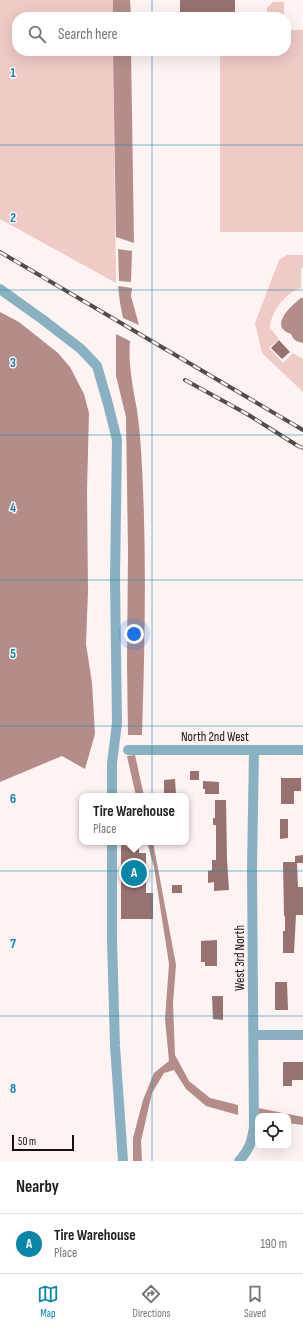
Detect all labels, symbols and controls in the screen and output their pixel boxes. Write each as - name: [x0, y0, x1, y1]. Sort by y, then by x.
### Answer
- search box: [12, 12, 291, 56]
- icon: search: [26, 23, 48, 45]
- text: Search here: [58, 25, 118, 44]
- text: 1: [10, 65, 16, 81]
- text: 2: [10, 210, 16, 226]
- text: 3: [10, 355, 16, 371]
- text: 4: [10, 500, 16, 516]
- your location: [124, 624, 144, 644]
- text: 5: [10, 646, 16, 662]
- street label: North 2nd West: [181, 729, 249, 745]
- text: 6: [10, 791, 16, 807]
- popup: [79, 793, 189, 845]
- text: Tire Warehouse: [93, 802, 175, 821]
- text: Place: [93, 821, 116, 837]
- pin: A: [121, 858, 147, 888]
- street label: West 3rd North: [232, 925, 248, 991]
- text: 7: [10, 936, 16, 952]
- text: 8: [10, 1081, 16, 1097]
- map controls: [255, 1113, 291, 1149]
- button: locate: [255, 1113, 291, 1149]
- scale bar: [12, 1133, 74, 1152]
- text: 50 m: [18, 1135, 36, 1148]
- text: Nearby: [16, 1177, 59, 1197]
- text: Tire Warehouse: [54, 1226, 136, 1245]
- text: A: [26, 1236, 32, 1252]
- text: 190 m: [260, 1236, 287, 1252]
- text: Place: [54, 1245, 77, 1261]
- tab: Map: [37, 1283, 59, 1320]
- tab: Directions: [133, 1283, 170, 1320]
- tab: Saved: [244, 1283, 266, 1320]

